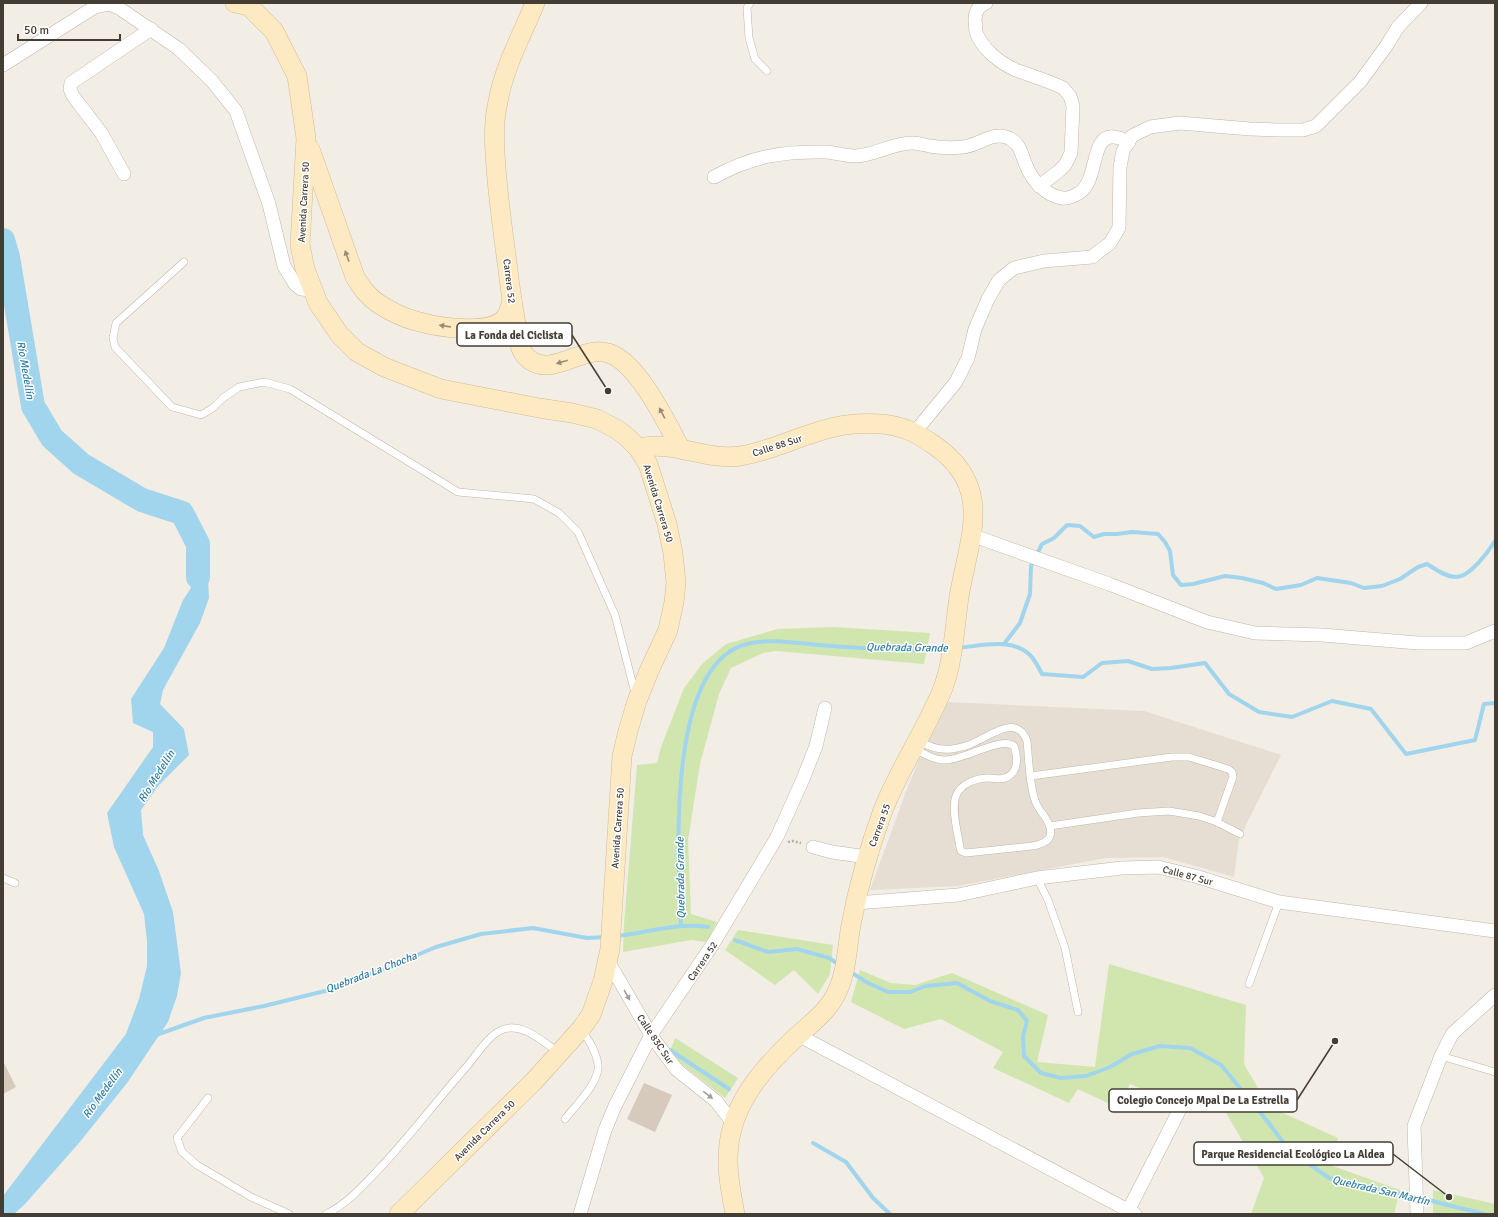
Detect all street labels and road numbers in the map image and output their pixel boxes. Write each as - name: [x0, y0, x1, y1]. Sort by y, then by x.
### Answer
- street label: Avenida Carrera 50: [296, 161, 312, 243]
- street label: Carrera 52: [500, 258, 518, 304]
- street label: Calle 88 Sur: [751, 432, 804, 460]
- street label: Avenida Carrera 50: [640, 463, 676, 544]
- street label: Avenida Carrera 50: [609, 787, 627, 869]
- street label: Carrera 55: [867, 802, 893, 848]
- street label: Calle 87 Sur: [1161, 863, 1215, 889]
- street label: Carrera 52: [685, 940, 720, 984]
- street label: Calle 83C Sur: [634, 1012, 676, 1067]
- street label: Avenida Carrera 50: [452, 1098, 518, 1164]

